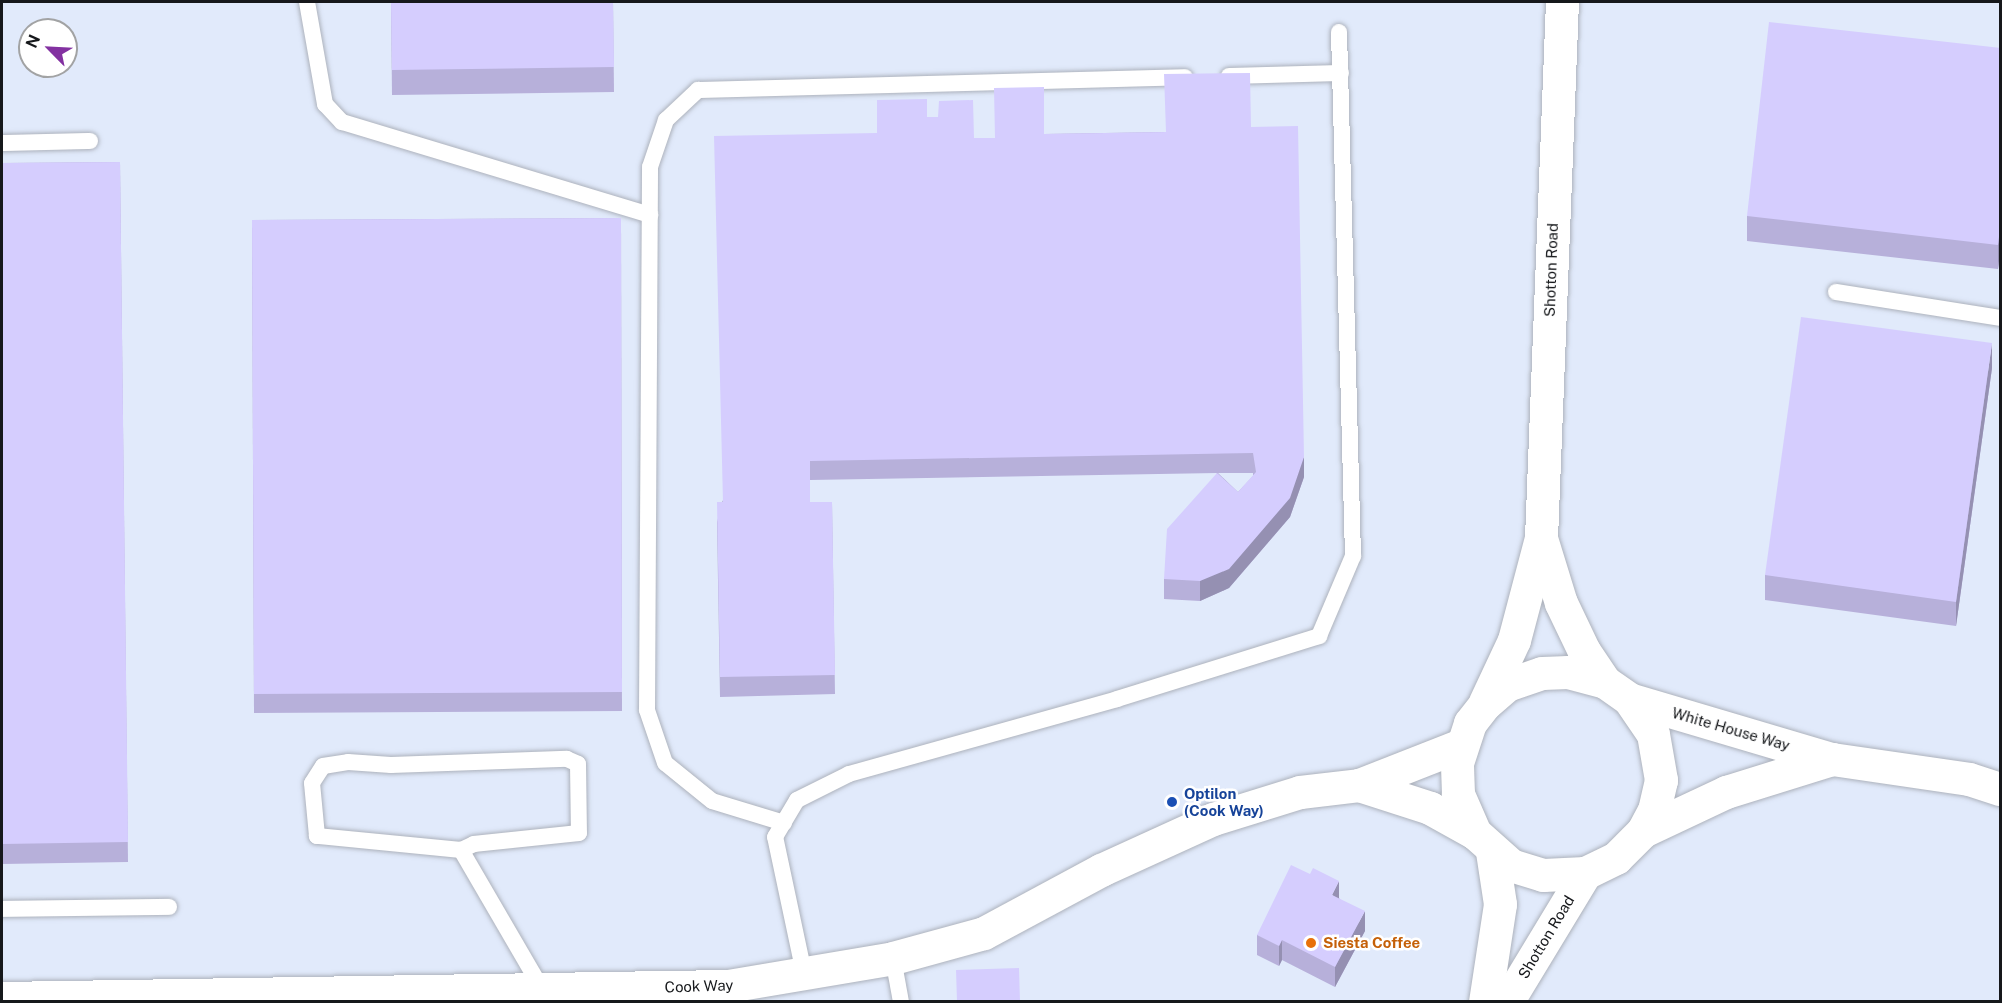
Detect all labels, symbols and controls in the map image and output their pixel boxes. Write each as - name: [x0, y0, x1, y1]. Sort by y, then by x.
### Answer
- north arrow: [18, 18, 78, 78]
- text: N: [22, 32, 44, 51]
- street label: Shotton Road: [1540, 223, 1562, 317]
- street label: White House Way: [1670, 703, 1792, 755]
- place label: Optilon (Cook Way): [1184, 784, 1264, 819]
- marker: Optilon (Cook Way): [1165, 795, 1179, 809]
- street label: Shotton Road: [1514, 892, 1578, 982]
- place label: Siesta Coffee: [1323, 934, 1420, 952]
- marker: Siesta Coffee: [1304, 936, 1318, 950]
- street label: Cook Way: [664, 976, 734, 996]

